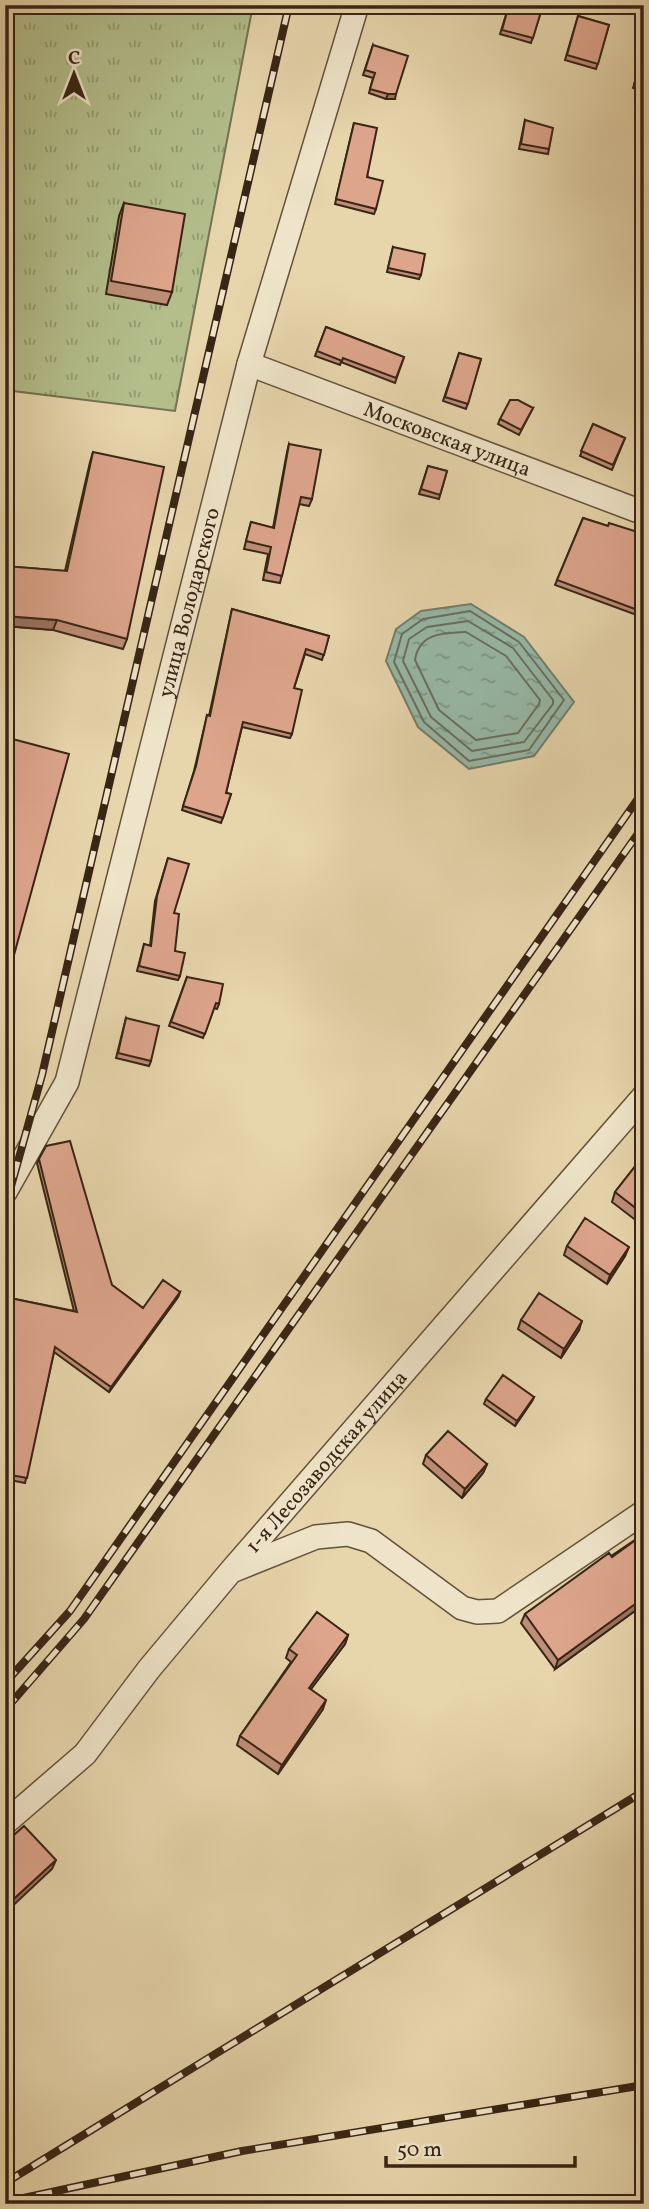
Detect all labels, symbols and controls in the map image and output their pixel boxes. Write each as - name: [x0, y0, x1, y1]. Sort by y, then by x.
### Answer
- north arrow: [38, 38, 108, 108]
- text: С: [68, 46, 80, 72]
- street label: Московская улица: [359, 396, 535, 485]
- street label: улица Володарского: [152, 505, 228, 701]
- street label: 1-я Лесозаводская улица: [240, 1365, 415, 1560]
- scale bar: [386, 2125, 576, 2169]
- text: 50 m: [397, 2136, 442, 2165]

